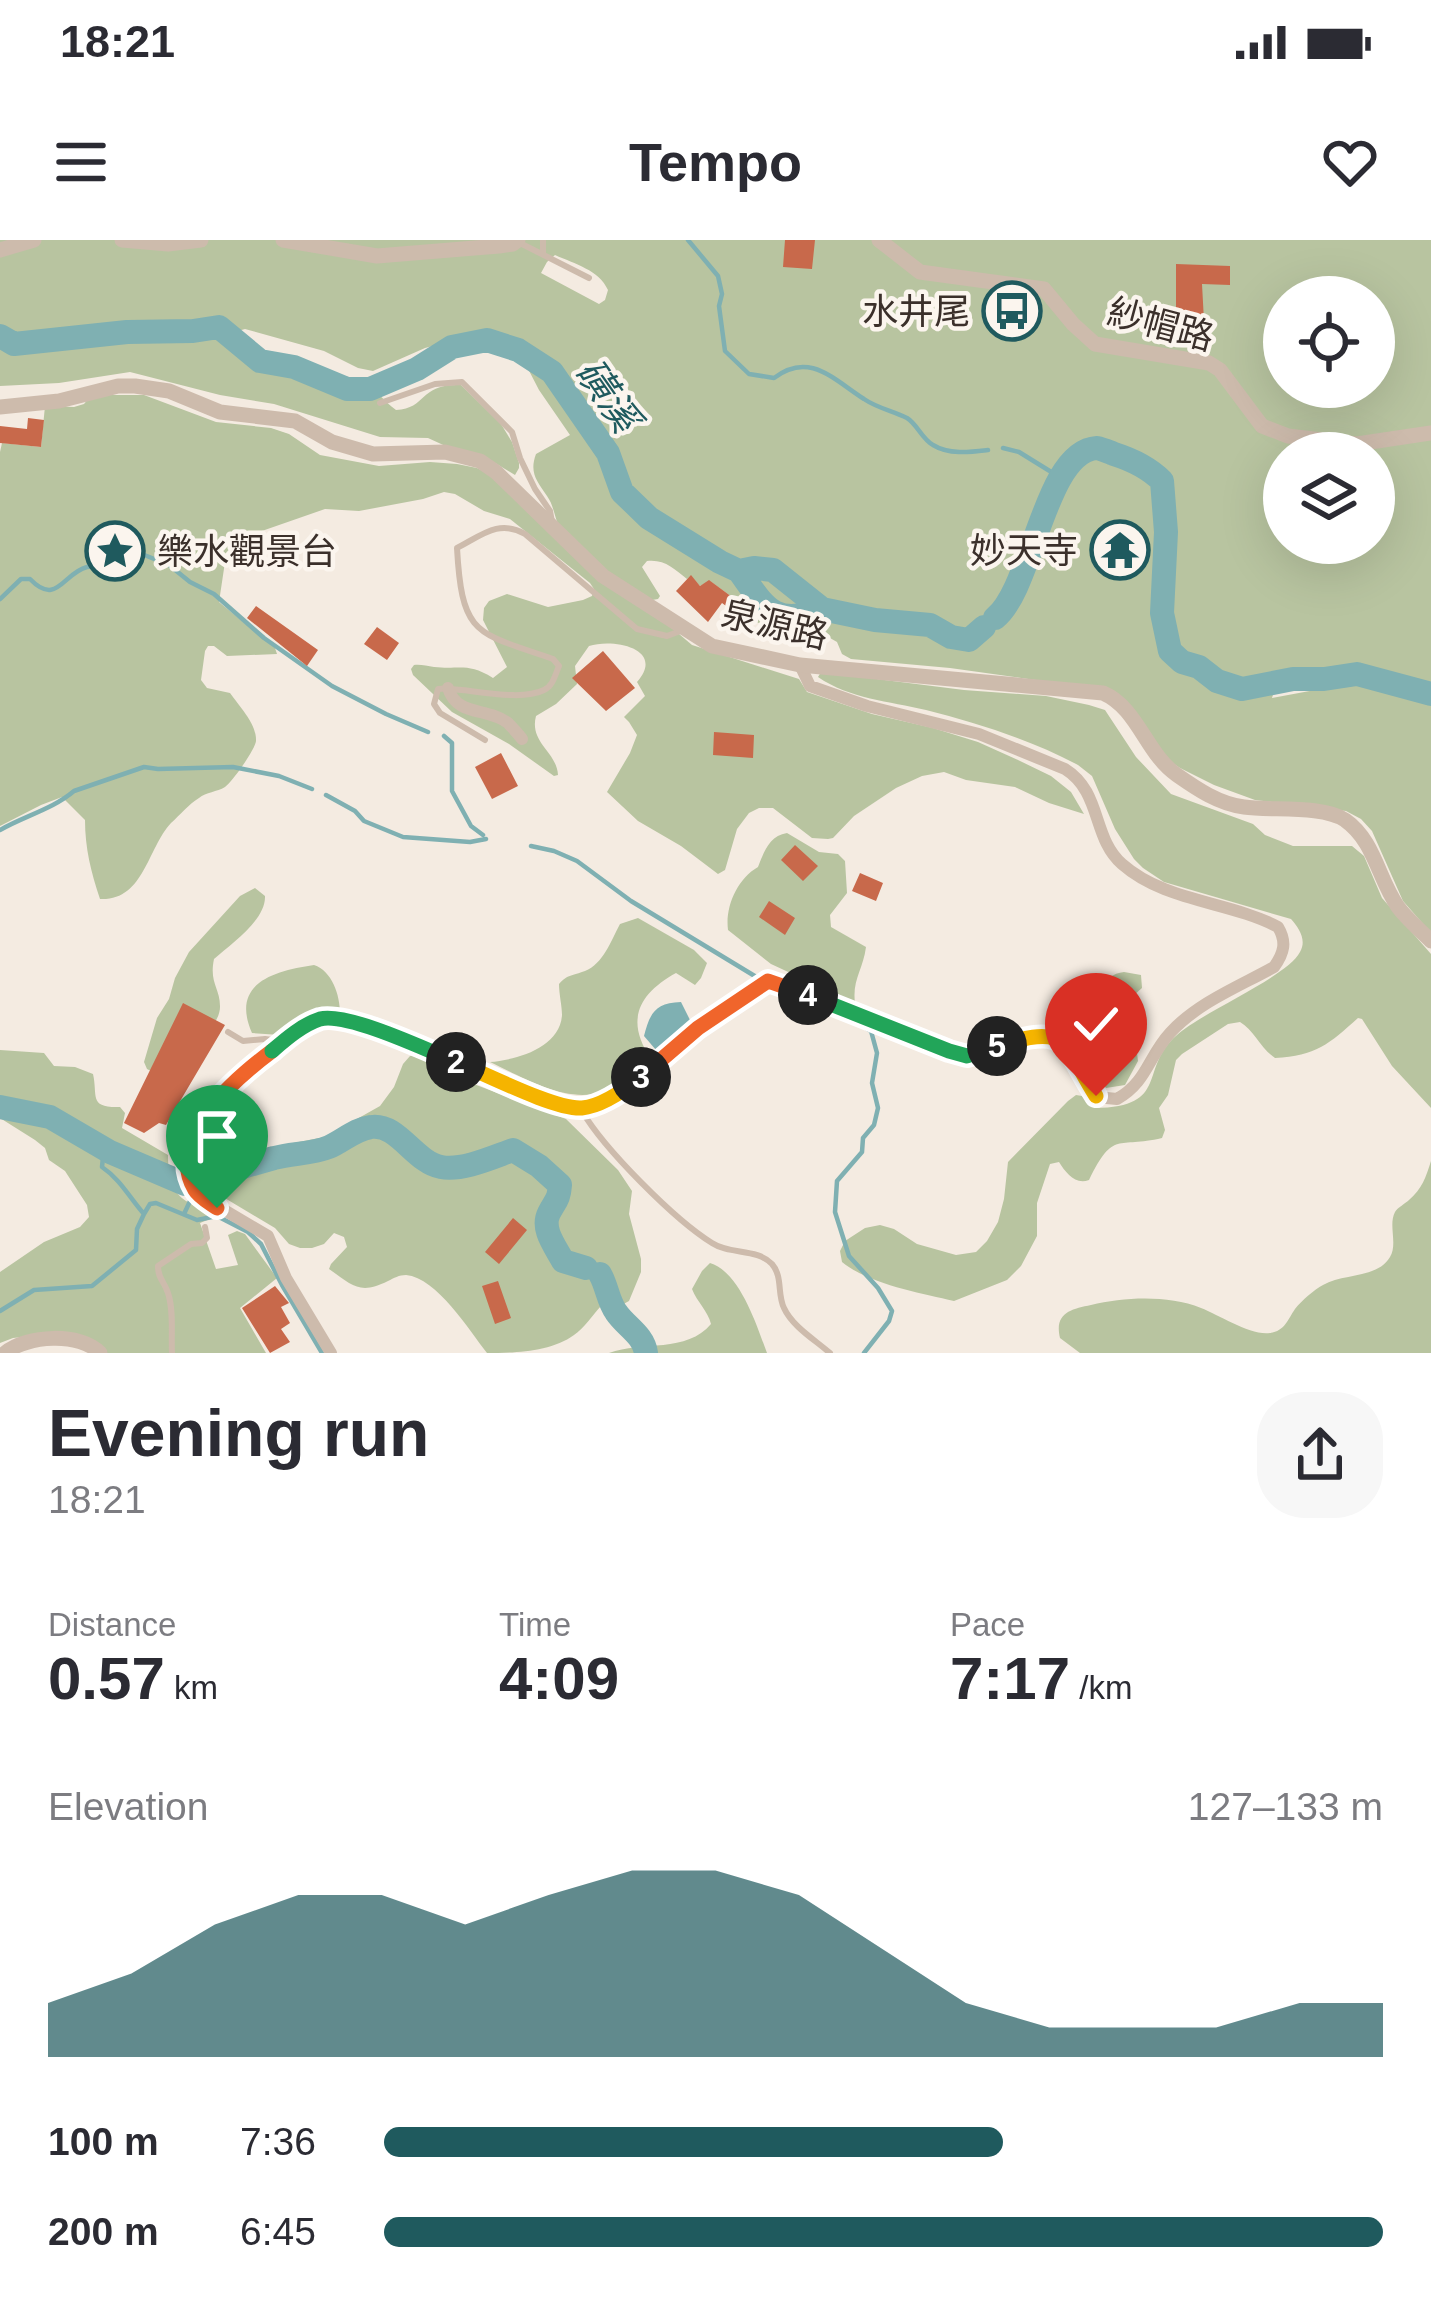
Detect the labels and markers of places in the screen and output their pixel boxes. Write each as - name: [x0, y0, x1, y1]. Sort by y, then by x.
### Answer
- bus stop icon: 水井尾: [981, 280, 1043, 342]
- place label: 水井尾: [862, 291, 970, 332]
- temple icon: 妙天寺: [1089, 519, 1151, 581]
- place icon: 樂水觀景台: [84, 520, 146, 582]
- place label: 妙天寺: [970, 530, 1078, 571]
- place label: 樂水觀景台: [157, 531, 337, 572]
- pin: 4: [778, 965, 838, 1025]
- pin: [1045, 973, 1147, 1096]
- pin: 5: [967, 1016, 1027, 1076]
- pin: 2: [426, 1032, 486, 1092]
- pin: 3: [611, 1047, 671, 1107]
- pin: [166, 1085, 268, 1208]

